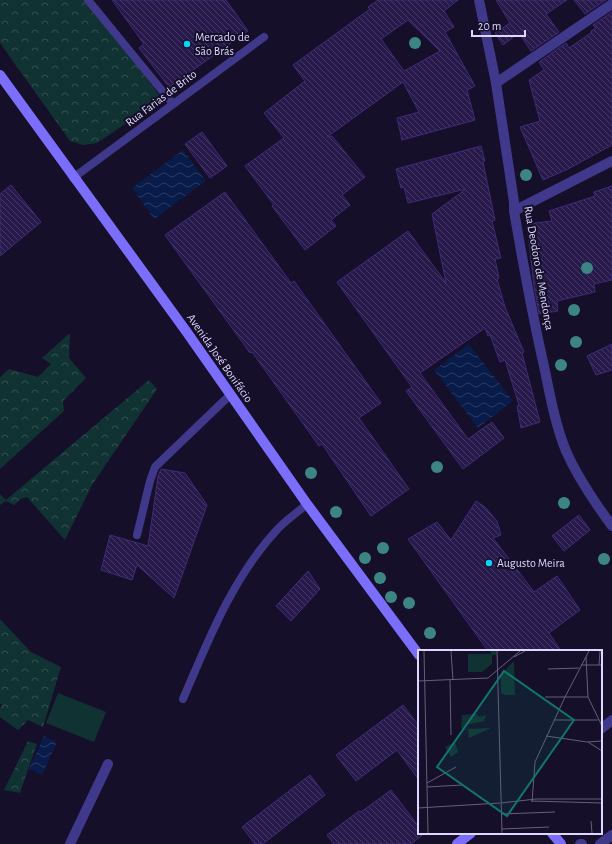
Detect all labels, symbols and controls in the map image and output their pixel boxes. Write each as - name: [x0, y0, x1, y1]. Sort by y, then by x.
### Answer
- scale bar: [472, 12, 525, 38]
- text: 20 m: [478, 20, 501, 32]
- place label: Mercado de São Brás: [195, 31, 250, 57]
- marker: Mercado de São Brás: [182, 39, 192, 49]
- street label: Rua Farias de Brito: [123, 67, 199, 129]
- street label: Rua Deodoro de Mendonça: [522, 205, 556, 331]
- street label: Avenida José Bonifácio: [185, 312, 255, 405]
- place label: Augusto Meira: [497, 557, 565, 569]
- marker: Augusto Meira: [484, 558, 494, 568]
- inset map: [418, 650, 602, 834]

